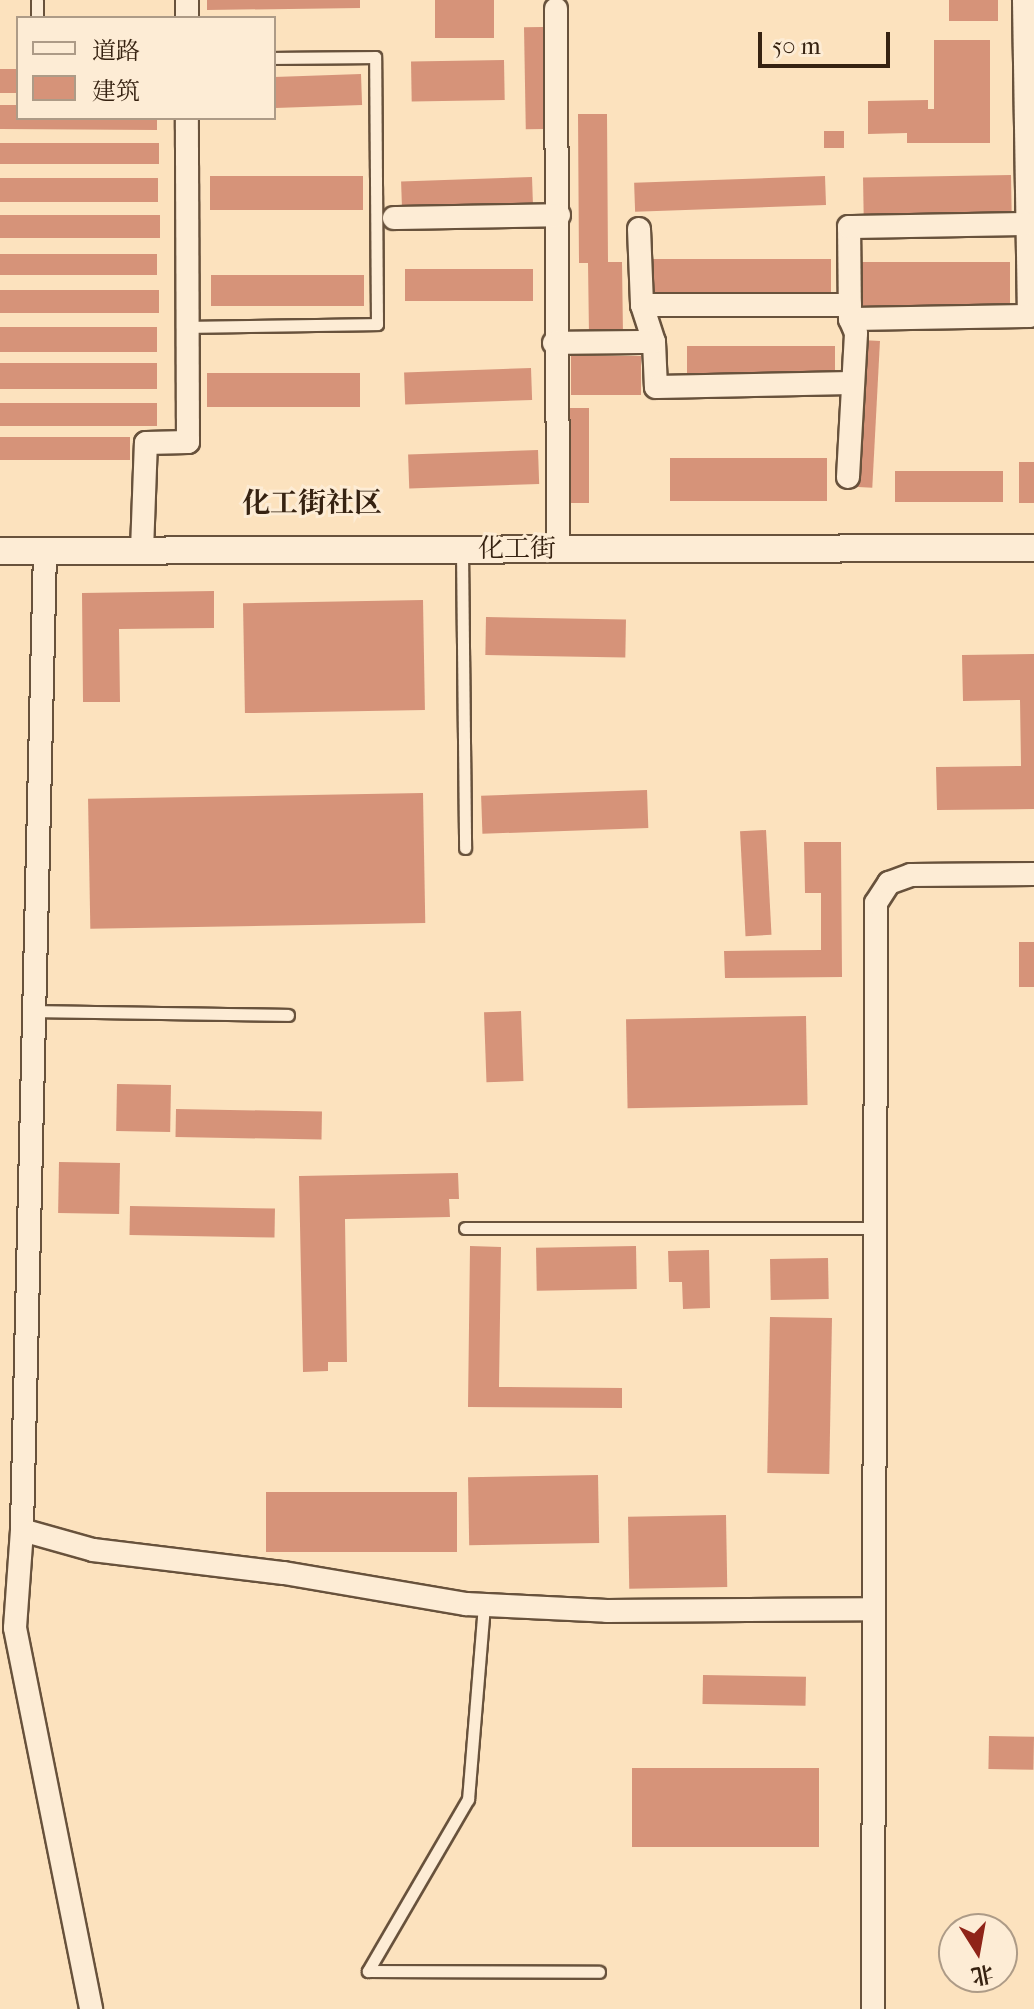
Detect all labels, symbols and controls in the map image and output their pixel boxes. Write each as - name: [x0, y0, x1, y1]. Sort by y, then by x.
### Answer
- legend: [16, 16, 276, 120]
- scale bar: [762, 16, 894, 66]
- text: 50 m: [772, 32, 821, 60]
- text: 道路: [92, 37, 140, 65]
- text: 建筑: [92, 77, 140, 105]
- district label: 化工街社区: [242, 486, 382, 520]
- street label: 化工街: [478, 533, 556, 565]
- north arrow: [938, 1913, 1018, 1993]
- text: 北: [969, 1960, 995, 1989]

